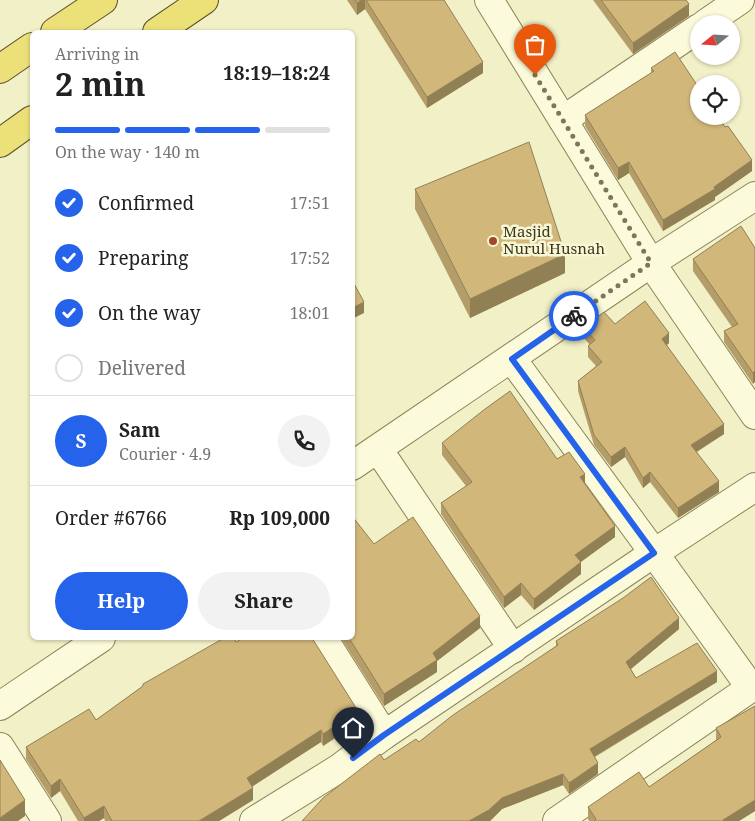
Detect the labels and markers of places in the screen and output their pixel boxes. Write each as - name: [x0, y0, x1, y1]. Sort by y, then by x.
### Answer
- pin: [514, 24, 556, 75]
- place label: Masjid Nurul Husnah: [503, 221, 605, 258]
- marker: Masjid Nurul Husnah: [487, 235, 499, 247]
- pin: [332, 707, 374, 758]

